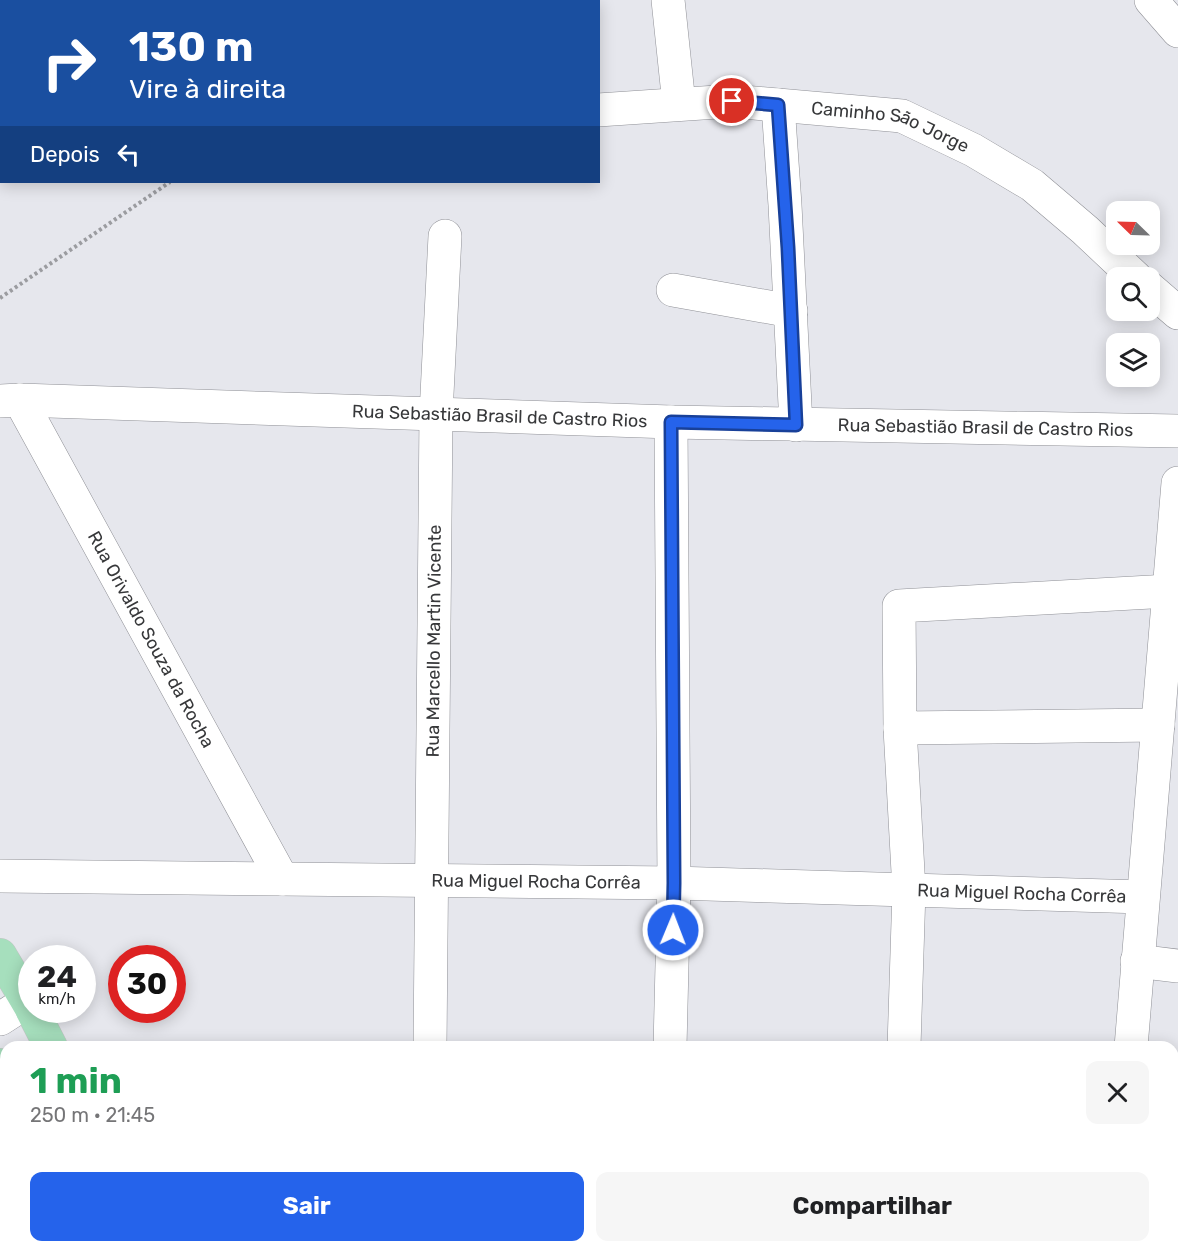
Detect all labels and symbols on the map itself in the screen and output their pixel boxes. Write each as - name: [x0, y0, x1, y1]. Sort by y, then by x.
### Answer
- pin: [706, 75, 757, 126]
- street label: Caminho São Jorge: [810, 97, 973, 157]
- north arrow: [1106, 201, 1160, 255]
- street label: Rua Sebastião Brasil de Castro Rios: [352, 400, 648, 432]
- street label: Rua Sebastião Brasil de Castro Rios: [837, 414, 1134, 441]
- street label: Rua Marcello Martin Vicente: [422, 525, 446, 758]
- street label: Rua Orivaldo Souza da Rocha: [83, 527, 219, 752]
- street label: Rua Miguel Rocha Corrêa: [431, 869, 641, 894]
- street label: Rua Miguel Rocha Corrêa: [917, 879, 1127, 908]
- position arrow: [641, 898, 705, 962]
- speed limit sign: 30: [108, 945, 186, 1023]

